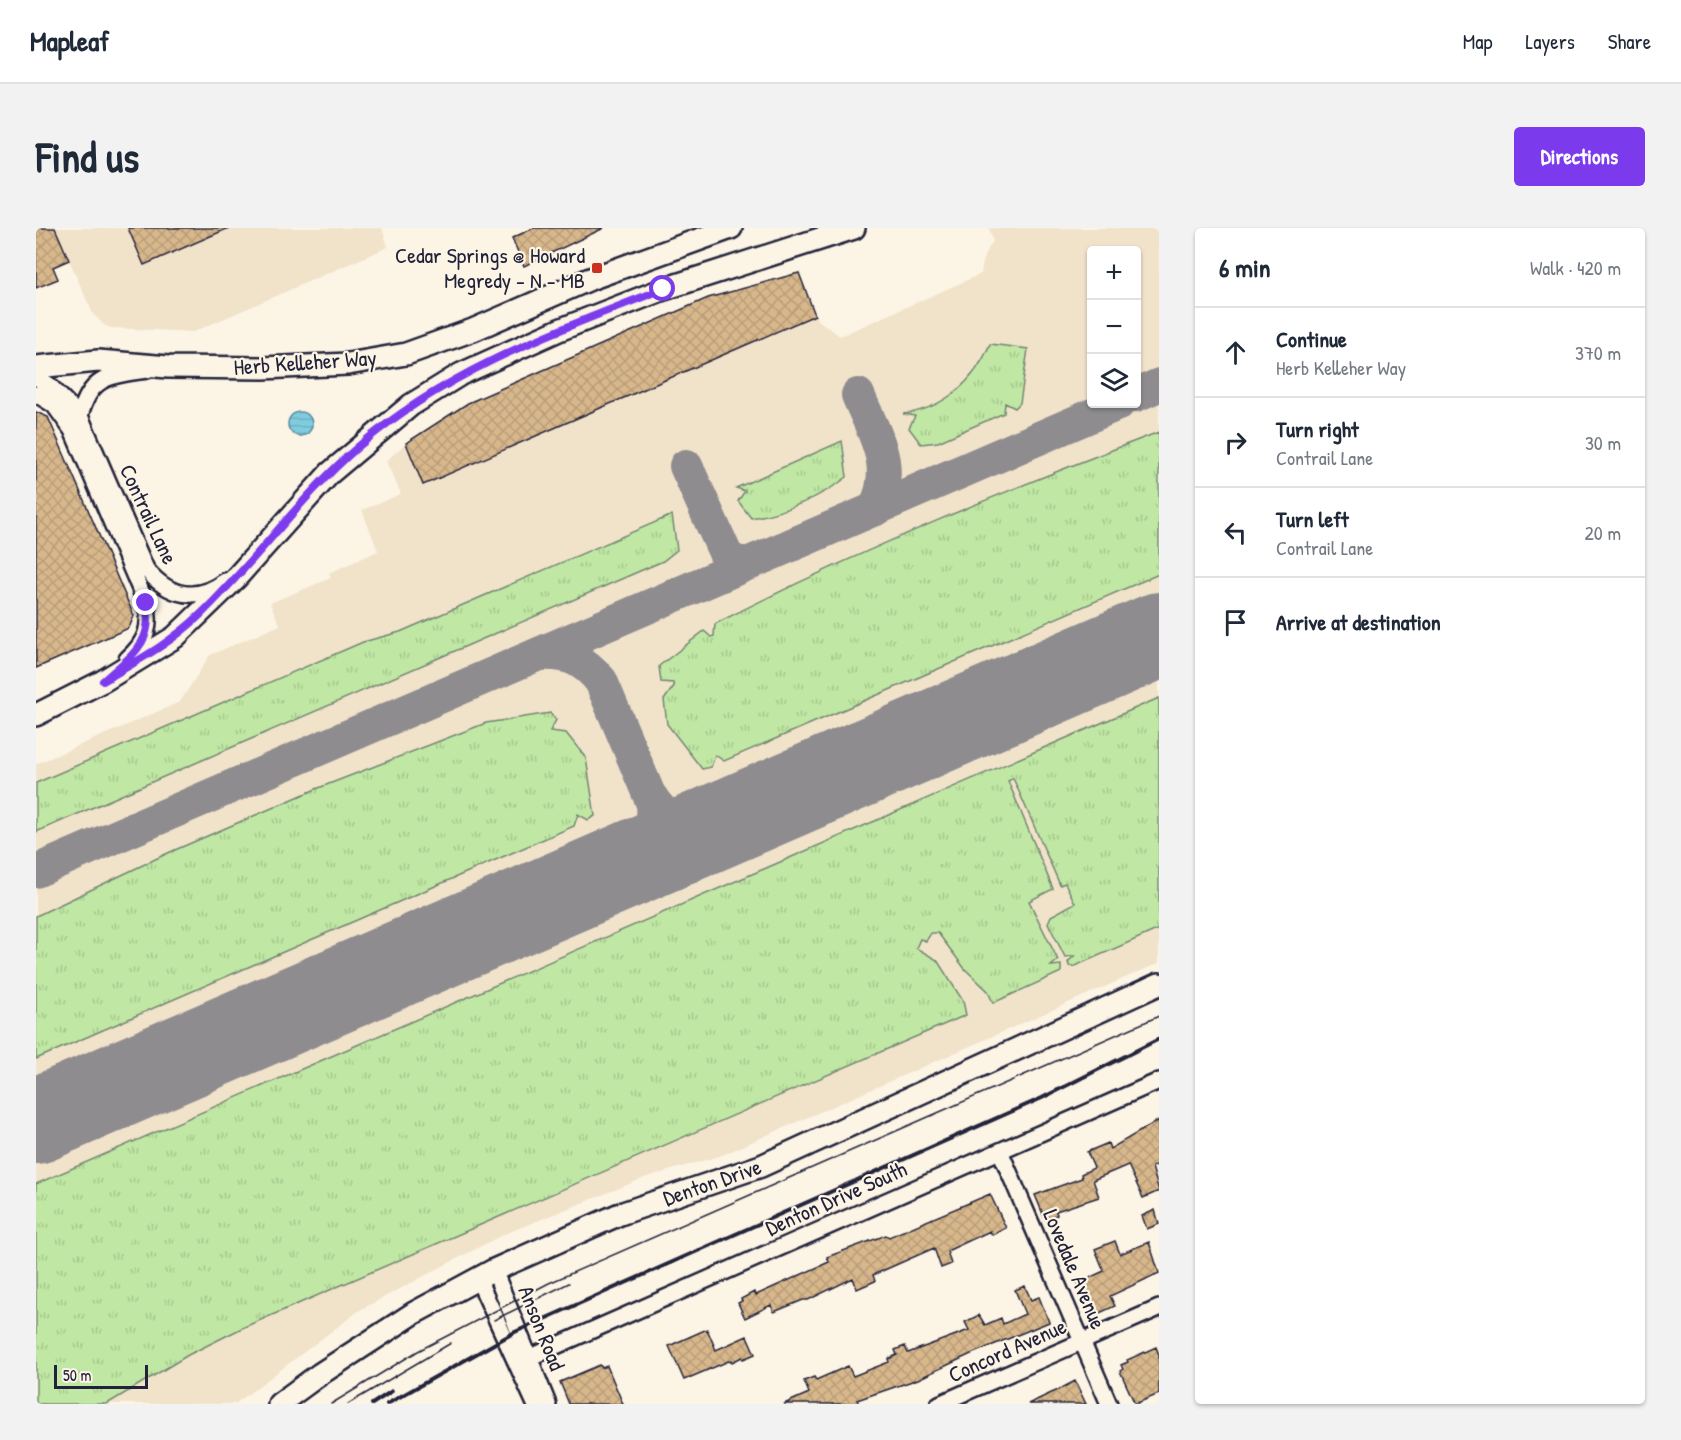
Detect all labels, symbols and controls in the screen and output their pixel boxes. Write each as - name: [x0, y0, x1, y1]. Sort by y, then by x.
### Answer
- text: Mapleaf: [30, 22, 109, 60]
- text: Map: [1463, 27, 1492, 56]
- text: Layers: [1525, 27, 1575, 56]
- text: Share: [1608, 27, 1651, 56]
- button: Directions: [1514, 127, 1645, 186]
- text: Find us: [36, 128, 139, 185]
- place label: Cedar Springs @ Howard Megredy - N - MB: [395, 240, 585, 295]
- map controls: [1087, 246, 1141, 408]
- button: +: [1087, 246, 1141, 300]
- text: 6 min: [1219, 250, 1271, 285]
- text: Walk · 420 m: [1530, 254, 1621, 281]
- marker: Cedar Springs @ Howard Megredy - N - MB: [590, 261, 604, 275]
- route start: [649, 275, 675, 301]
- button: −: [1087, 300, 1141, 354]
- text: Continue: [1276, 324, 1347, 354]
- icon: ahead: [1219, 336, 1252, 369]
- text: 370 m: [1575, 339, 1621, 366]
- street label: Herb Kelleher Way: [233, 342, 377, 382]
- button: layers: [1087, 354, 1141, 408]
- text: Herb Kelleher Way: [1276, 354, 1406, 381]
- text: Turn right: [1276, 414, 1359, 444]
- icon: right: [1219, 426, 1252, 459]
- text: 30 m: [1585, 429, 1621, 456]
- text: Contrail Lane: [1276, 444, 1373, 471]
- street label: Contrail Lane: [113, 459, 185, 569]
- text: Turn left: [1276, 504, 1349, 534]
- icon: left: [1219, 516, 1252, 549]
- text: 20 m: [1584, 519, 1621, 546]
- text: Contrail Lane: [1276, 534, 1373, 561]
- route end: [132, 589, 158, 615]
- icon: arrive: [1219, 606, 1252, 639]
- text: Arrive at destination: [1276, 607, 1441, 637]
- street label: Denton Drive: [659, 1151, 765, 1213]
- street label: Denton Drive South: [761, 1153, 911, 1243]
- street label: Lovedale Avenue: [1036, 1205, 1114, 1334]
- street label: Anson Road: [511, 1281, 573, 1375]
- street label: Concord Avenue: [943, 1311, 1071, 1389]
- scale bar: [54, 1362, 148, 1390]
- text: 50 m: [63, 1364, 92, 1386]

